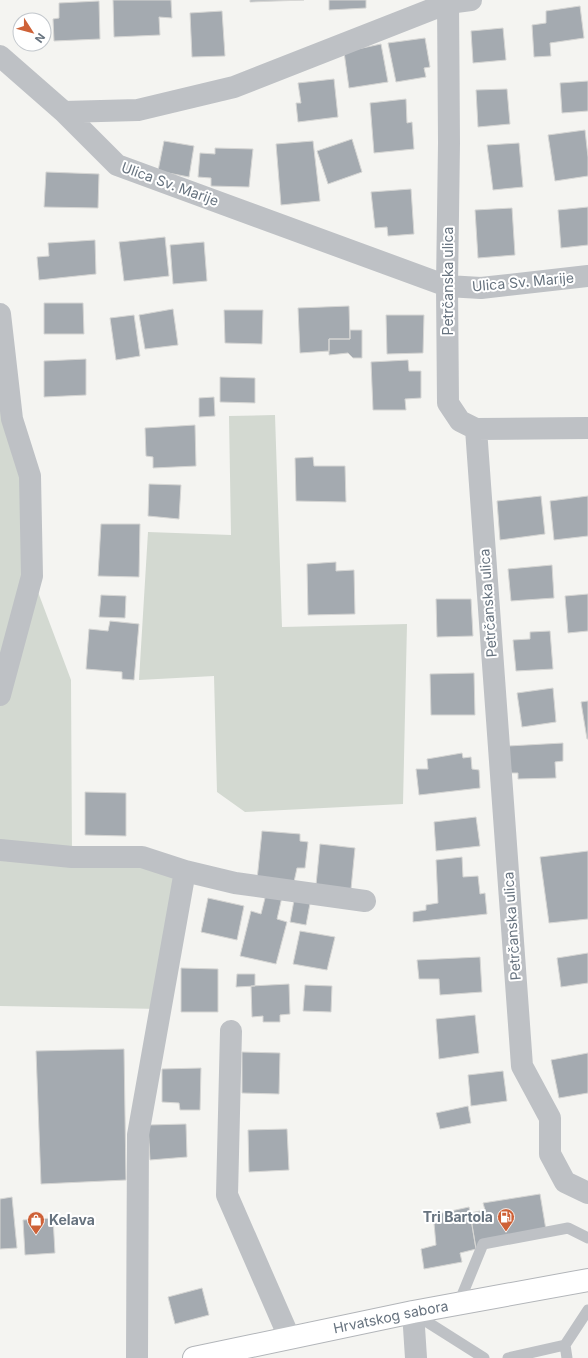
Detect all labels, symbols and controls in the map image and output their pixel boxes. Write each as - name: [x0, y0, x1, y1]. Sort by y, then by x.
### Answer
- north arrow: [12, 12, 52, 52]
- text: N: [32, 30, 48, 45]
- street label: Ulica Sv. Marije: [119, 158, 221, 209]
- street label: Petrčanska ulica: [439, 227, 456, 335]
- street label: Ulica Sv. Marije: [471, 269, 575, 294]
- street label: Petrčanska ulica: [475, 548, 500, 658]
- street label: Petrčanska ulica: [499, 871, 524, 981]
- fuel station icon: Tri Bartola: [496, 1207, 516, 1232]
- place label: Tri Bartola: [423, 1208, 493, 1225]
- shop icon: Kelava: [26, 1210, 46, 1235]
- place label: Kelava: [49, 1211, 95, 1228]
- street label: Hrvatskog sabora: [332, 1297, 450, 1337]

